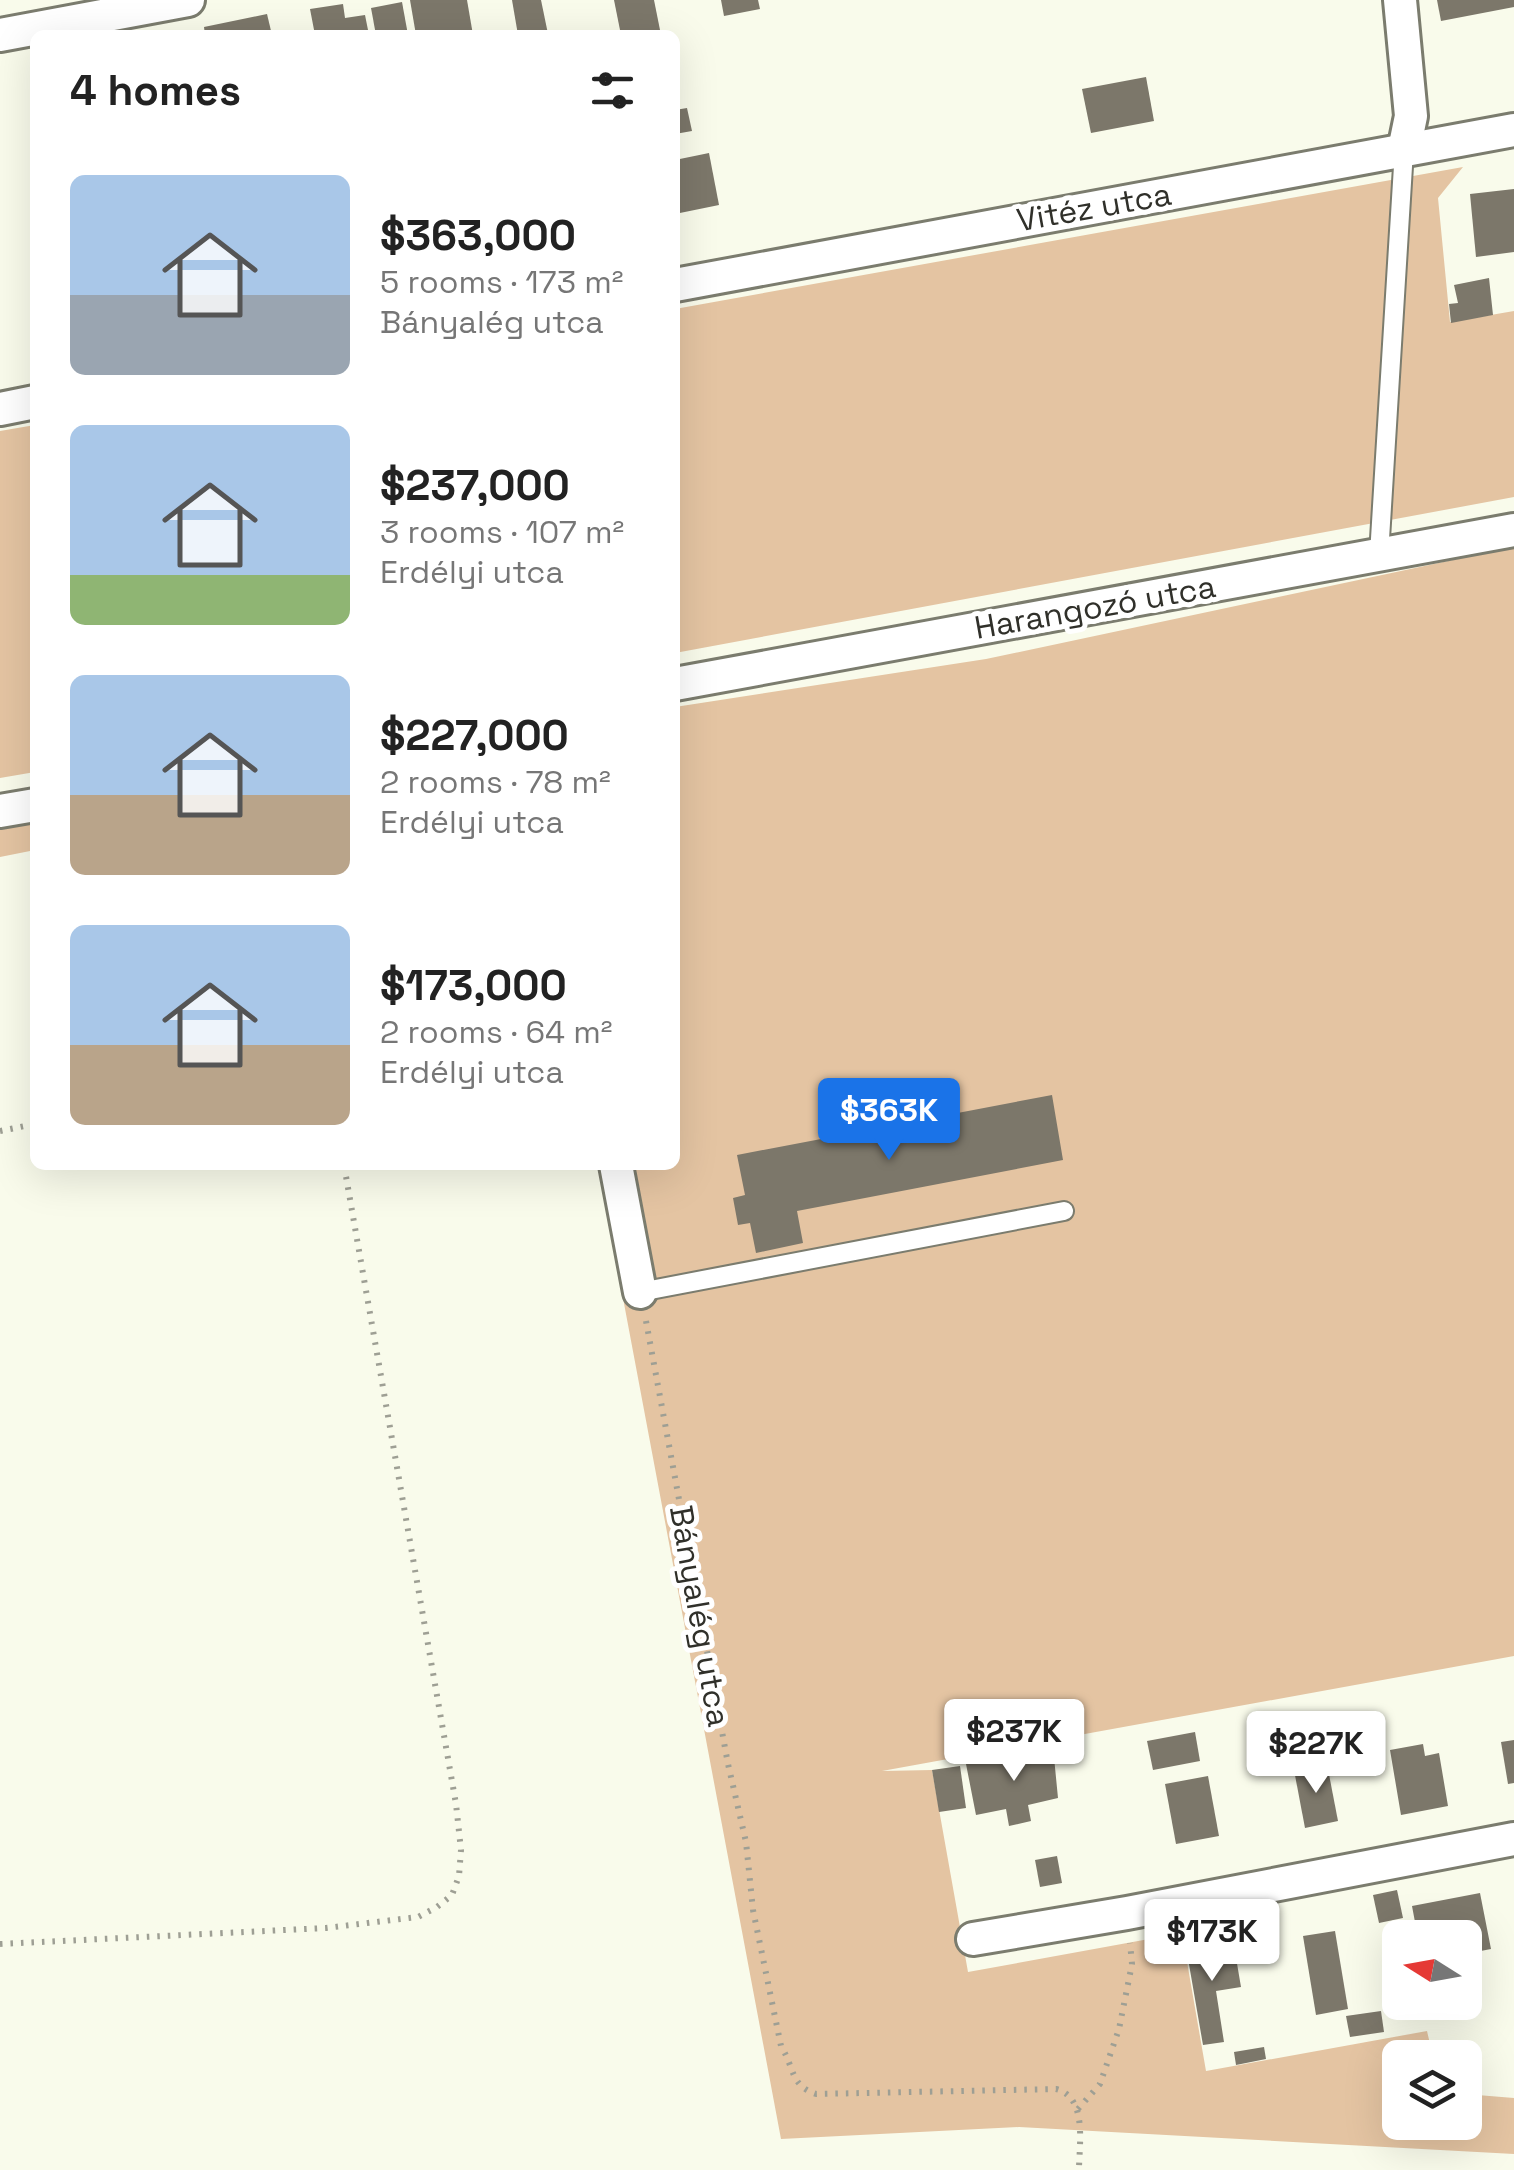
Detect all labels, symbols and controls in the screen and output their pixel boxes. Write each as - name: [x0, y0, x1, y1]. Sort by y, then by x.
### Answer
- icon: filters: [585, 63, 640, 118]
- text: 4 homes: [70, 64, 241, 117]
- street label: Vitéz utca: [1014, 174, 1174, 240]
- text: $363,000: [380, 209, 576, 262]
- icon: home: [150, 215, 270, 335]
- text: 5 rooms · 173 m²: [380, 262, 623, 302]
- text: Bányalég utca: [380, 302, 604, 342]
- text: $237,000: [380, 459, 570, 512]
- icon: home: [150, 465, 270, 585]
- text: 3 rooms · 107 m²: [380, 512, 624, 552]
- text: Erdélyi utca: [380, 552, 564, 592]
- street label: Harangozó utca: [971, 566, 1219, 648]
- text: $227,000: [380, 709, 569, 762]
- icon: home: [150, 715, 270, 835]
- text: 2 rooms · 78 m²: [380, 762, 611, 802]
- text: Erdélyi utca: [380, 802, 564, 842]
- text: $173,000: [380, 959, 567, 1012]
- icon: home: [150, 965, 270, 1085]
- text: 2 rooms · 64 m²: [380, 1012, 612, 1052]
- text: Erdélyi utca: [380, 1052, 564, 1092]
- pin: $363K: [819, 1078, 959, 1163]
- text: $363K: [840, 1090, 938, 1130]
- street label: Bányalég utca: [661, 1502, 739, 1730]
- pin: $237K: [944, 1699, 1084, 1784]
- text: $237K: [966, 1711, 1062, 1751]
- pin: $227K: [1246, 1711, 1386, 1796]
- text: $227K: [1269, 1723, 1363, 1763]
- pin: $173K: [1142, 1899, 1282, 1984]
- text: $173K: [1166, 1911, 1258, 1951]
- north arrow: [1382, 1920, 1482, 2020]
- map controls: [1382, 1920, 1482, 2140]
- button: layers: [1382, 2040, 1482, 2140]

